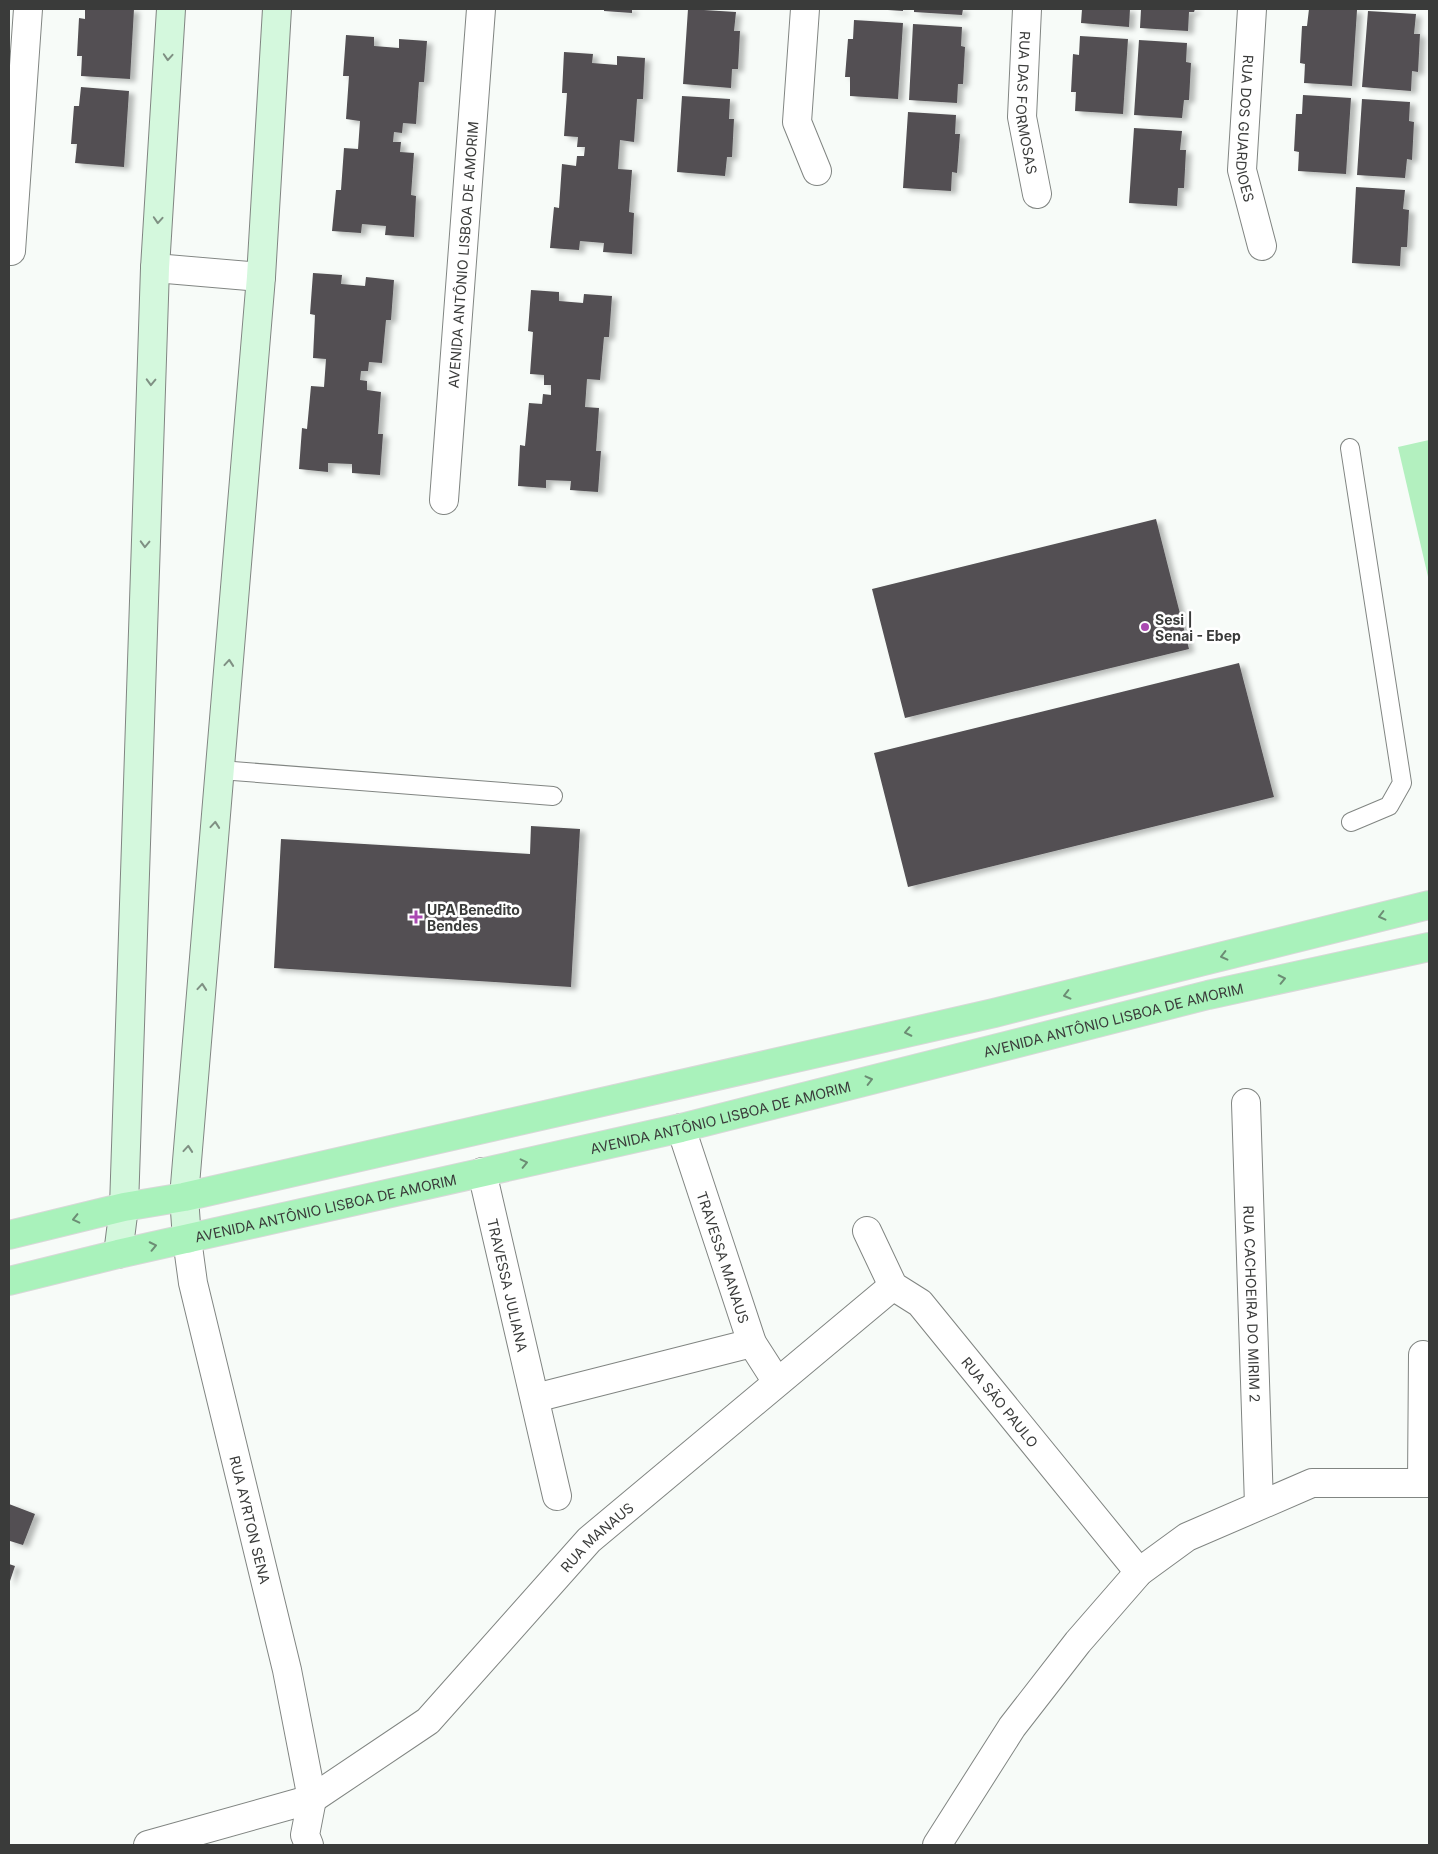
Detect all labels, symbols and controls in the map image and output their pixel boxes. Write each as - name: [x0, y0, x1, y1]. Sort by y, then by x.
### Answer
- street label: RUA DAS FORMOSAS: [1013, 31, 1041, 175]
- one-way arrow: [162, 54, 173, 62]
- street label: RUA DOS GUARDIOES: [1233, 54, 1259, 204]
- street label: AVENIDA ANTÔNIO LISBOA DE AMORIM: [444, 121, 481, 389]
- one-way arrow: [152, 216, 163, 224]
- one-way arrow: [146, 378, 156, 386]
- one-way arrow: [140, 541, 151, 549]
- place label: Sesi | Senai - Ebep: [1155, 611, 1241, 644]
- marker: Sesi | Senai - Ebep: [1139, 621, 1151, 633]
- one-way arrow: [223, 659, 234, 667]
- one-way arrow: [210, 820, 221, 828]
- place label: UPA Benedito Bendes: [427, 901, 520, 934]
- marker: UPA Benedito Bendes: [409, 910, 423, 924]
- one-way arrow: [1377, 910, 1386, 921]
- one-way arrow: [1220, 950, 1229, 961]
- one-way arrow: [1278, 974, 1287, 985]
- street label: AVENIDA ANTÔNIO LISBOA DE AMORIM: [981, 979, 1245, 1060]
- one-way arrow: [196, 982, 207, 990]
- one-way arrow: [1062, 989, 1071, 1000]
- one-way arrow: [904, 1026, 913, 1037]
- one-way arrow: [865, 1075, 873, 1085]
- street label: AVENIDA ANTÔNIO LISBOA DE AMORIM: [588, 1077, 852, 1157]
- one-way arrow: [183, 1144, 194, 1152]
- one-way arrow: [520, 1158, 529, 1168]
- street label: AVENIDA ANTÔNIO LISBOA DE AMORIM: [193, 1170, 458, 1245]
- street label: TRAVESSA MANAUS: [694, 1189, 753, 1325]
- street label: RUA CACHOEIRA DO MIRIM 2: [1241, 1205, 1264, 1403]
- one-way arrow: [73, 1213, 81, 1223]
- street label: TRAVESSA JULIANA: [484, 1217, 532, 1354]
- one-way arrow: [148, 1242, 157, 1252]
- street label: RUA SÃO PAULO: [959, 1353, 1042, 1450]
- street label: RUA AYRTON SENA: [227, 1454, 274, 1586]
- street label: RUA MANAUS: [556, 1498, 637, 1575]

